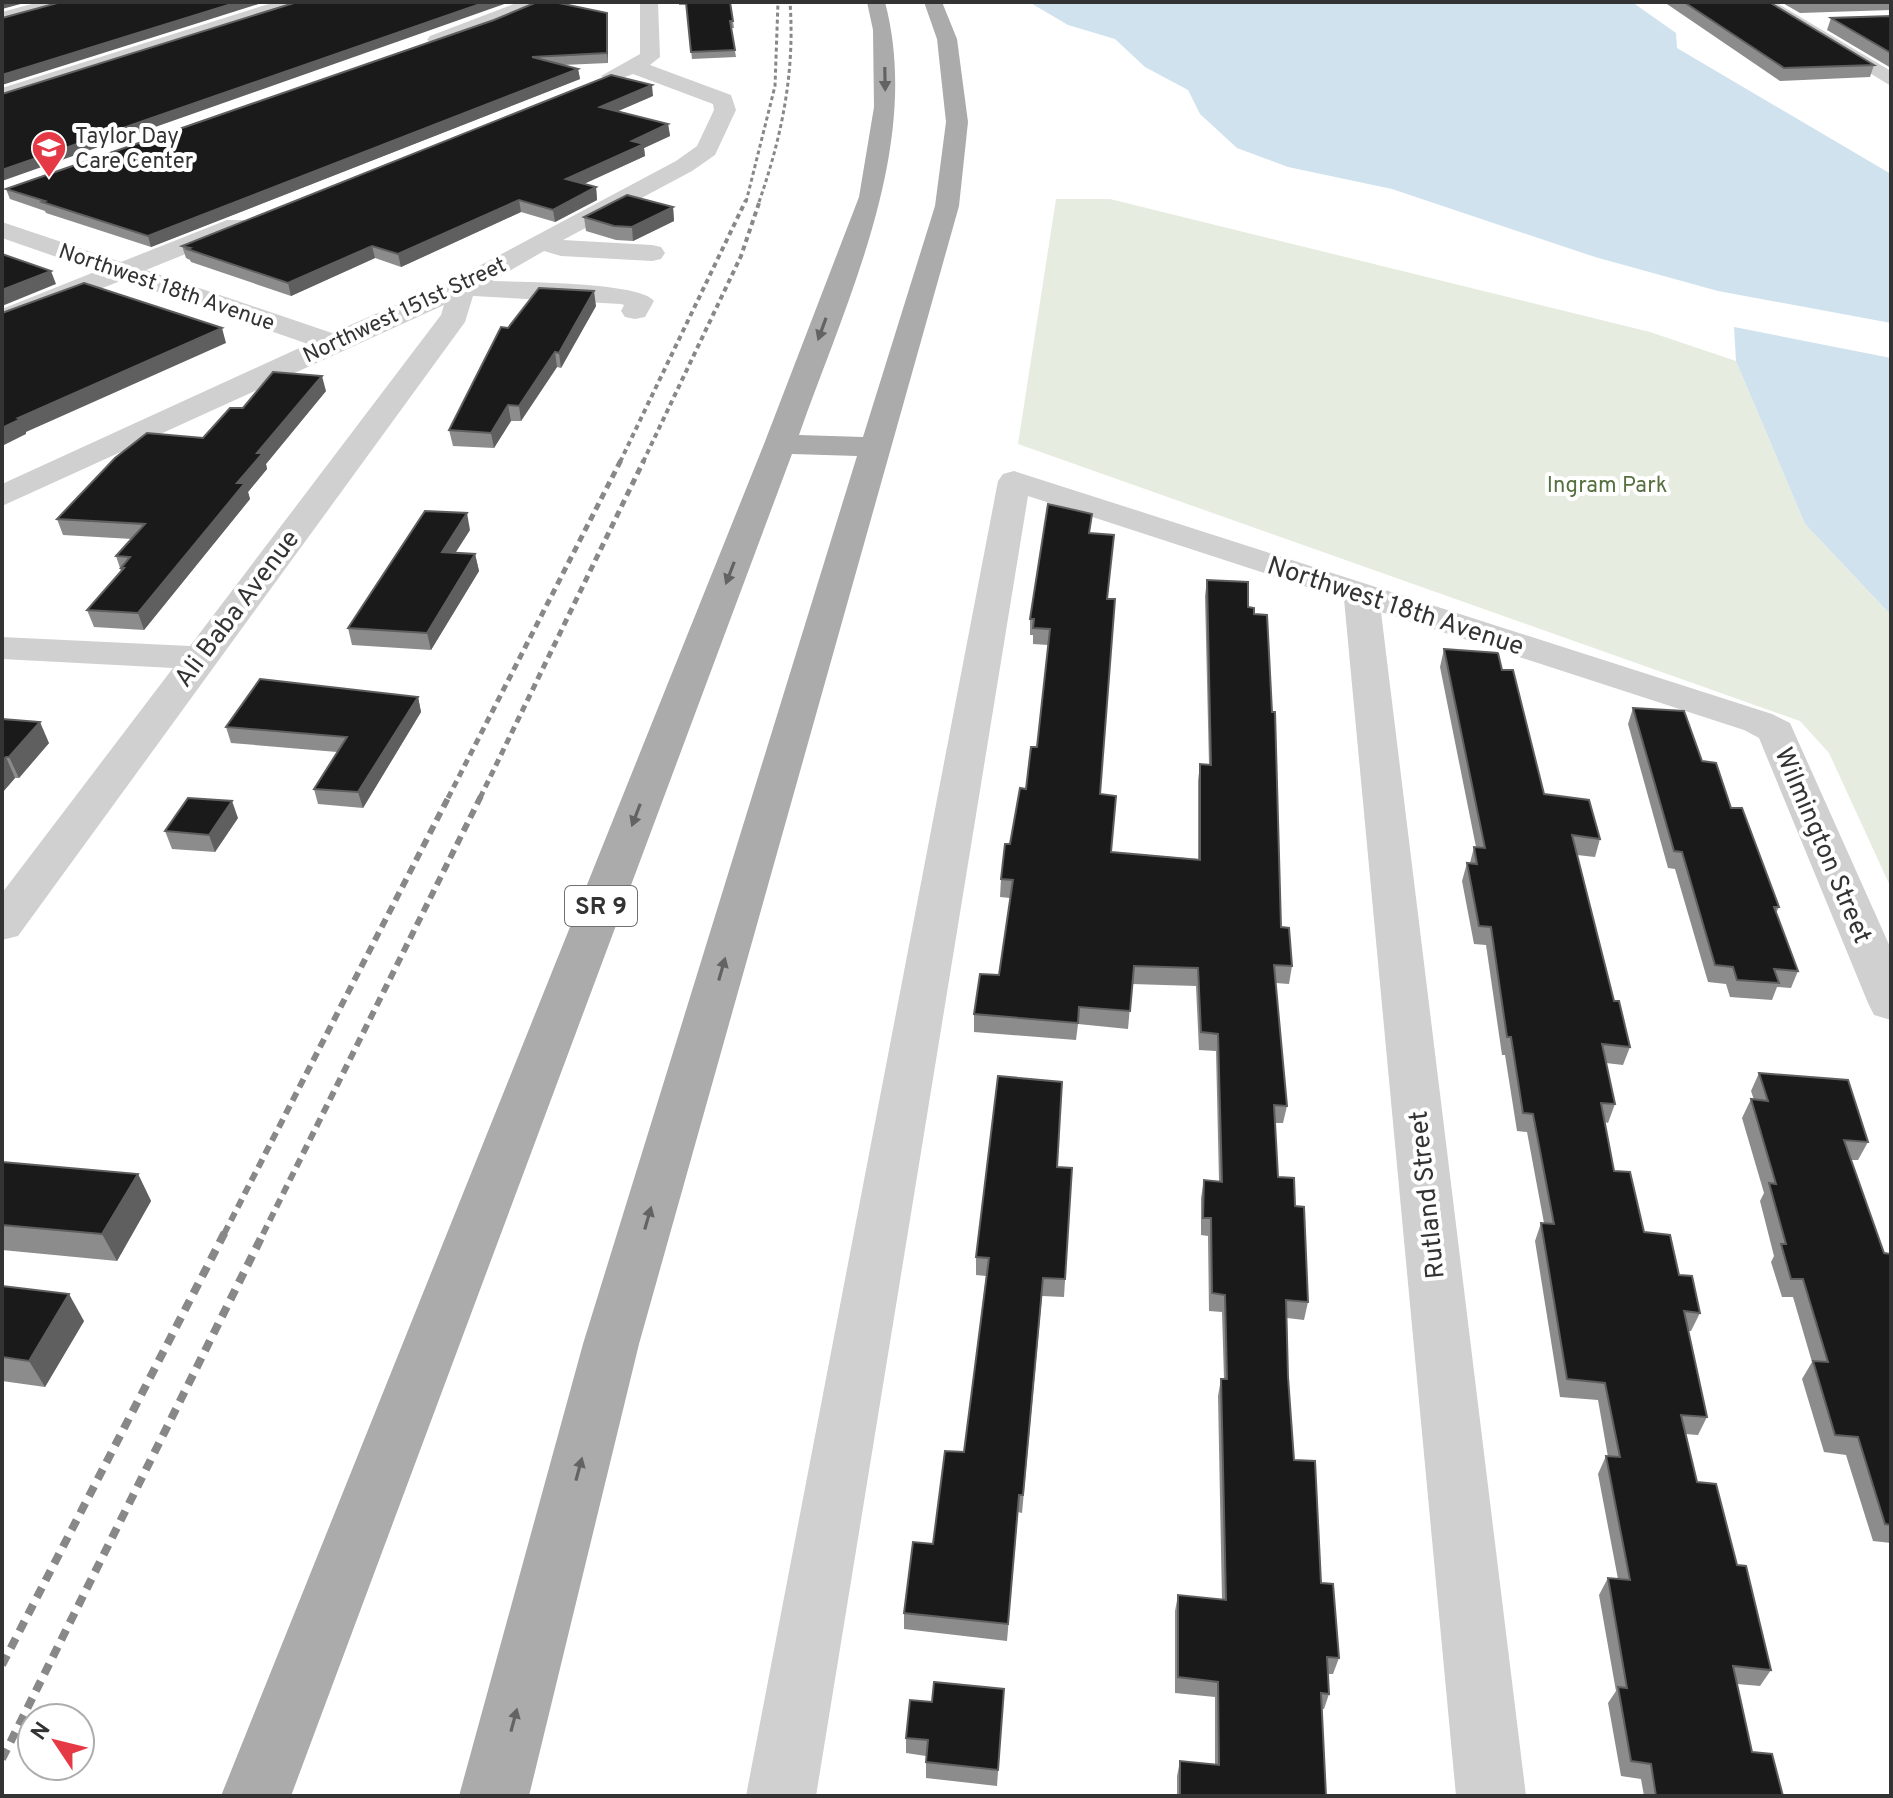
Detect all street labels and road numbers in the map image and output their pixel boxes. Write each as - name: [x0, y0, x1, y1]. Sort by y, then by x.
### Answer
- street label: Northwest 18th Avenue: [55, 239, 278, 338]
- street label: Northwest 151st Street: [299, 252, 511, 370]
- street label: Ali Baba Avenue: [168, 524, 308, 695]
- street label: Northwest 18th Avenue: [1263, 550, 1528, 664]
- street label: Wilmington Street: [1766, 743, 1878, 949]
- road number: SR 9: [565, 886, 637, 926]
- street label: Rutland Street: [1403, 1109, 1454, 1281]

